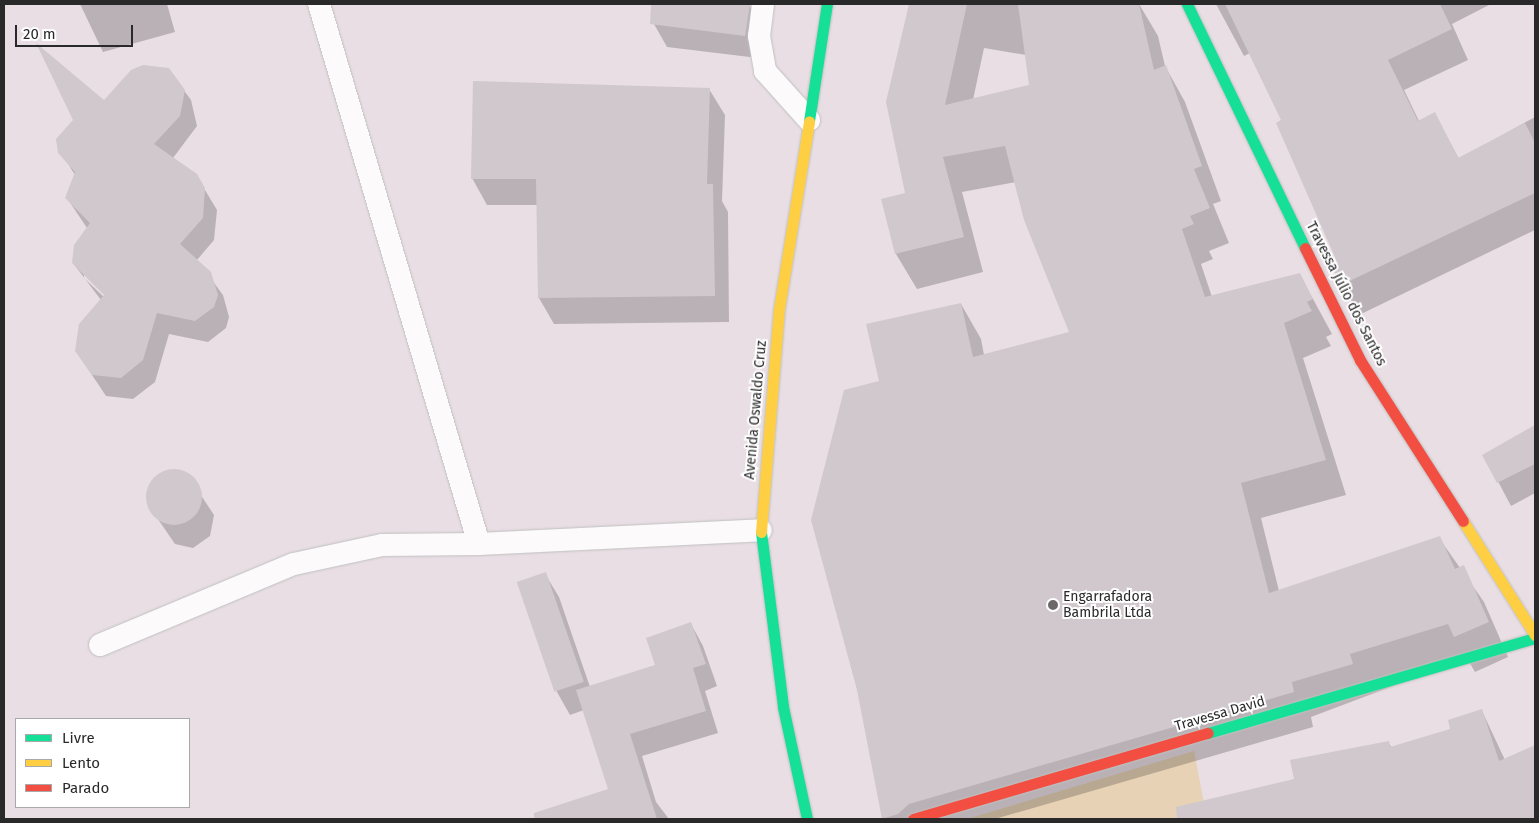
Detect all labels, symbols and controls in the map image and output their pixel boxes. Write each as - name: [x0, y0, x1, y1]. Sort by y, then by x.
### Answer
- scale bar: [18, 15, 135, 47]
- text: 20 m: [23, 25, 56, 43]
- street label: Travessa Júlio dos Santos: [1302, 219, 1390, 369]
- street label: Avenida Oswaldo Cruz: [742, 340, 770, 480]
- place label: Engarrafadora Bambrila Ltda: [1063, 589, 1152, 622]
- marker: Engarrafadora Bambrila Ltda: [1047, 599, 1059, 611]
- street label: Travessa David: [1173, 693, 1267, 735]
- legend: [15, 718, 190, 808]
- text: Livre: [62, 729, 95, 747]
- text: Lento: [62, 754, 100, 772]
- text: Parado: [62, 779, 109, 797]

